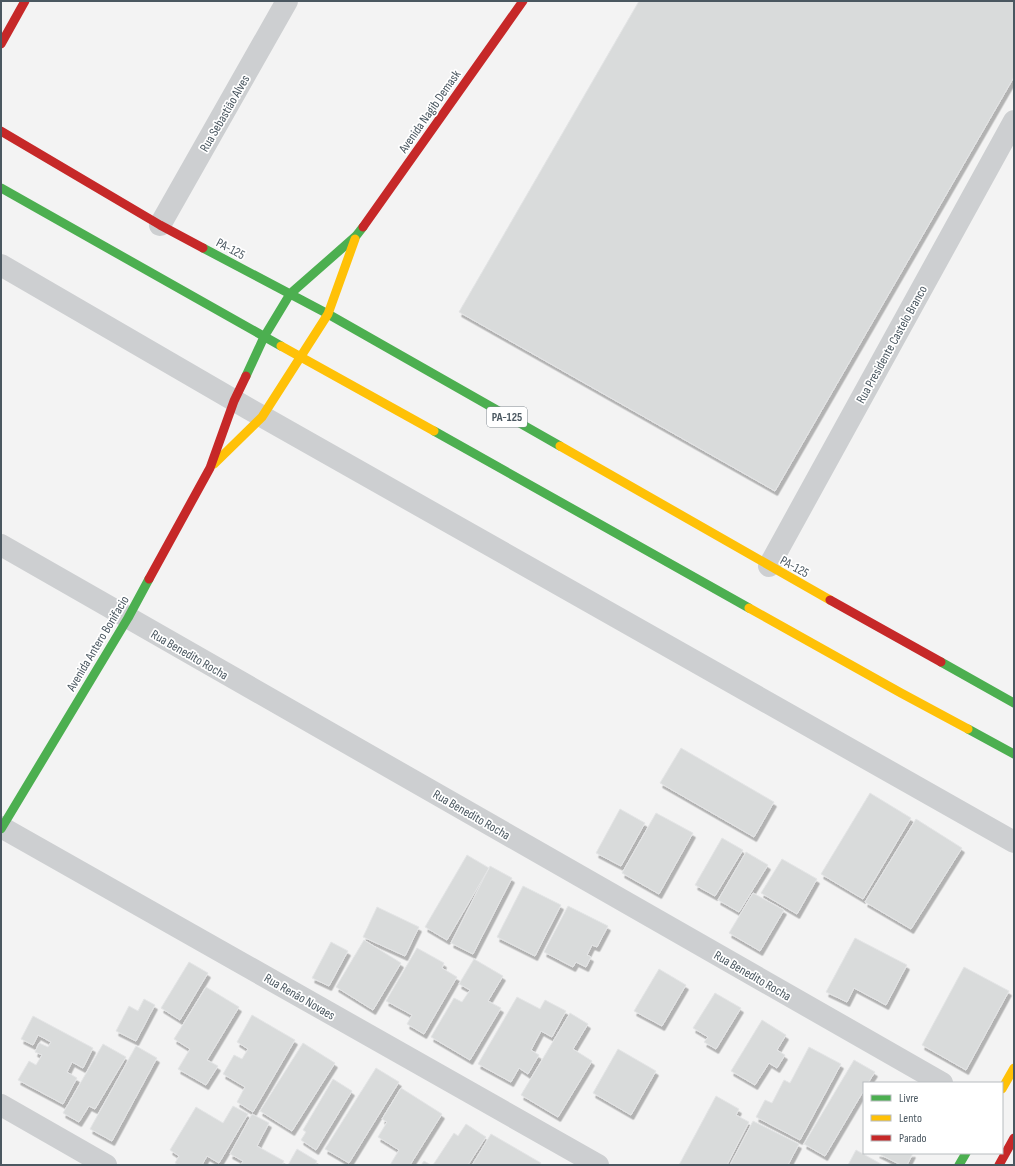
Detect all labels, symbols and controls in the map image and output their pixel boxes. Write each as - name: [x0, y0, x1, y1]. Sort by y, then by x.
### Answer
- street label: Avenida Nagib Demask: [395, 67, 464, 157]
- street label: Rua Sebastião Alves: [196, 72, 254, 155]
- street label: PA-125: [213, 235, 248, 263]
- street label: Rua Presidente Castelo Branco: [853, 283, 931, 406]
- road number: PA-125: [487, 407, 527, 427]
- street label: PA-125: [777, 552, 812, 581]
- street label: Avenida Antero Bonifacio: [63, 593, 133, 695]
- street label: Rua Benedito Rocha: [148, 626, 231, 683]
- street label: Rua Benedito Rocha: [430, 786, 513, 843]
- street label: Rua Benedito Rocha: [711, 947, 794, 1004]
- street label: Rua Renão Novaes: [261, 970, 338, 1024]
- legend: [863, 1082, 1003, 1154]
- text: Livre: [899, 1091, 919, 1106]
- text: Lento: [899, 1111, 922, 1126]
- text: Parado: [899, 1131, 926, 1146]

